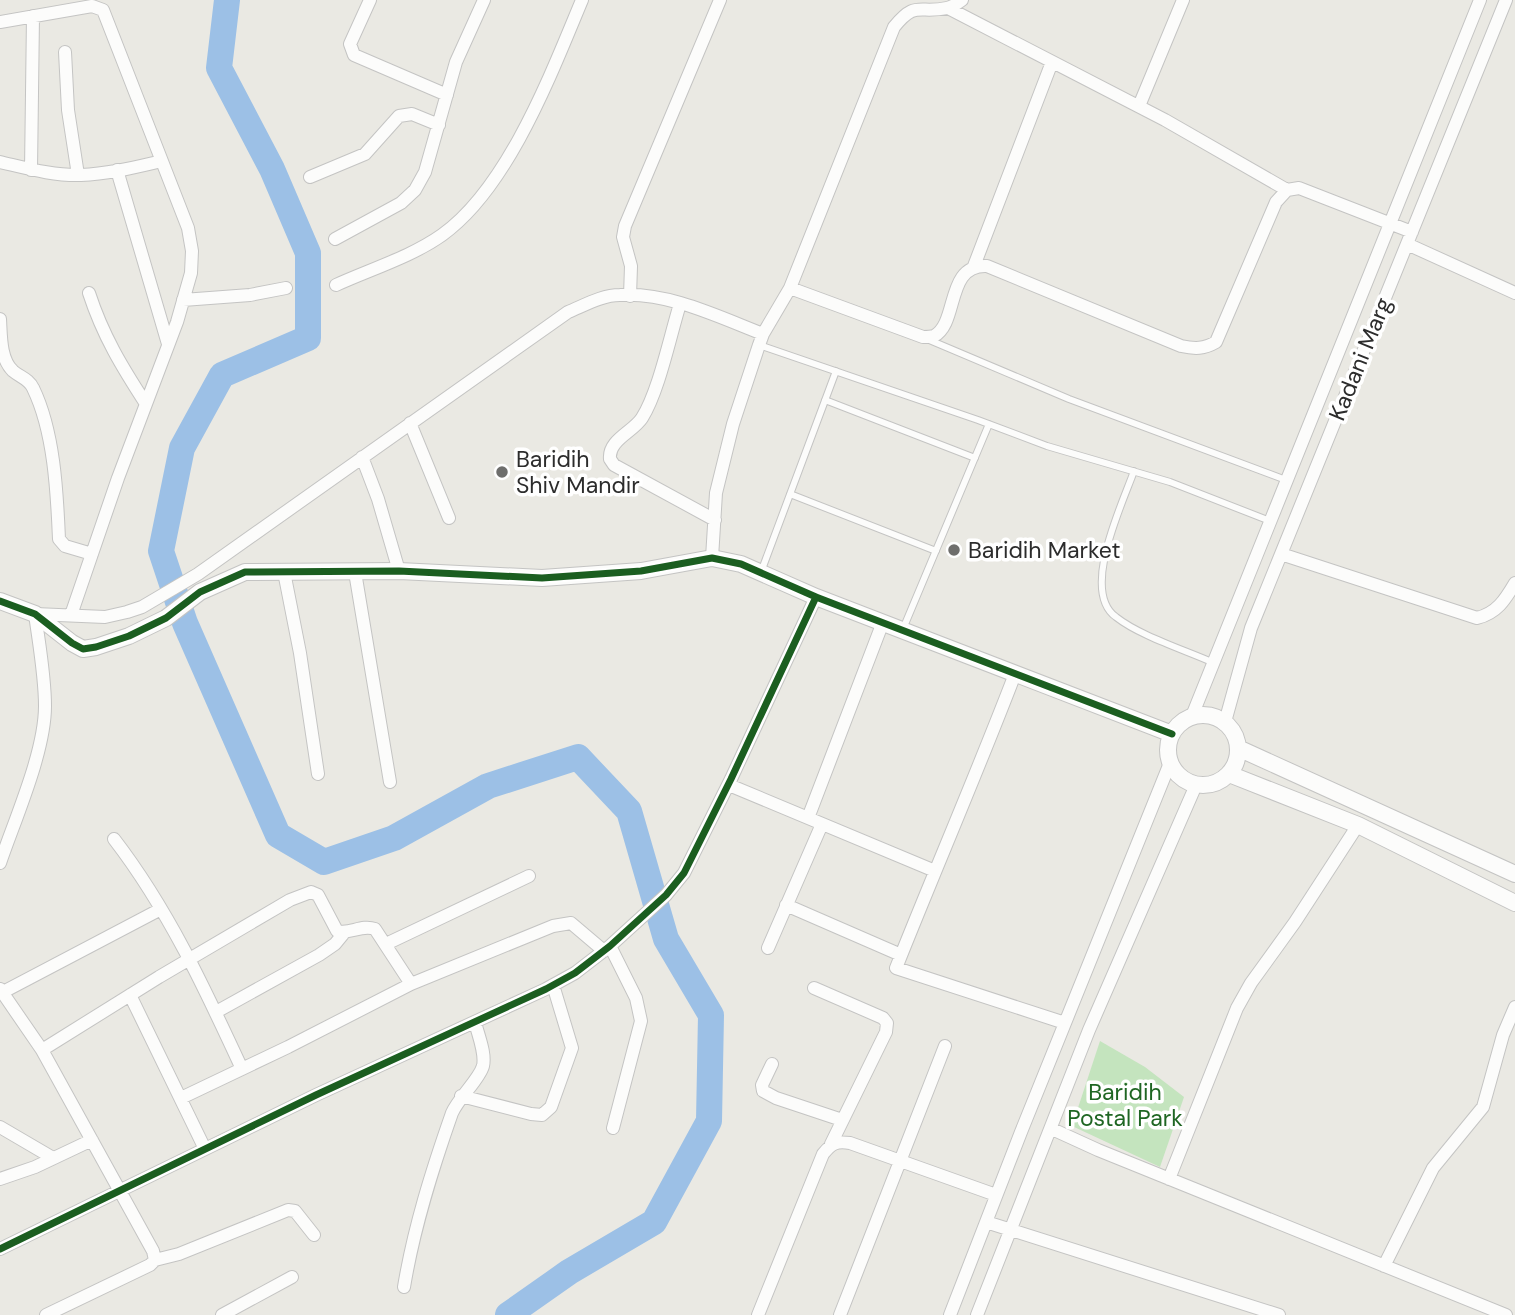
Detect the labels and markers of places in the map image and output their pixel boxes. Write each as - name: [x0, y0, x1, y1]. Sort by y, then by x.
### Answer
- place label: Baridih Shiv Mandir: [516, 444, 640, 500]
- marker: Baridih Shiv Mandir: [494, 464, 510, 480]
- place label: Baridih Market: [968, 535, 1121, 565]
- marker: Baridih Market: [946, 542, 962, 558]

